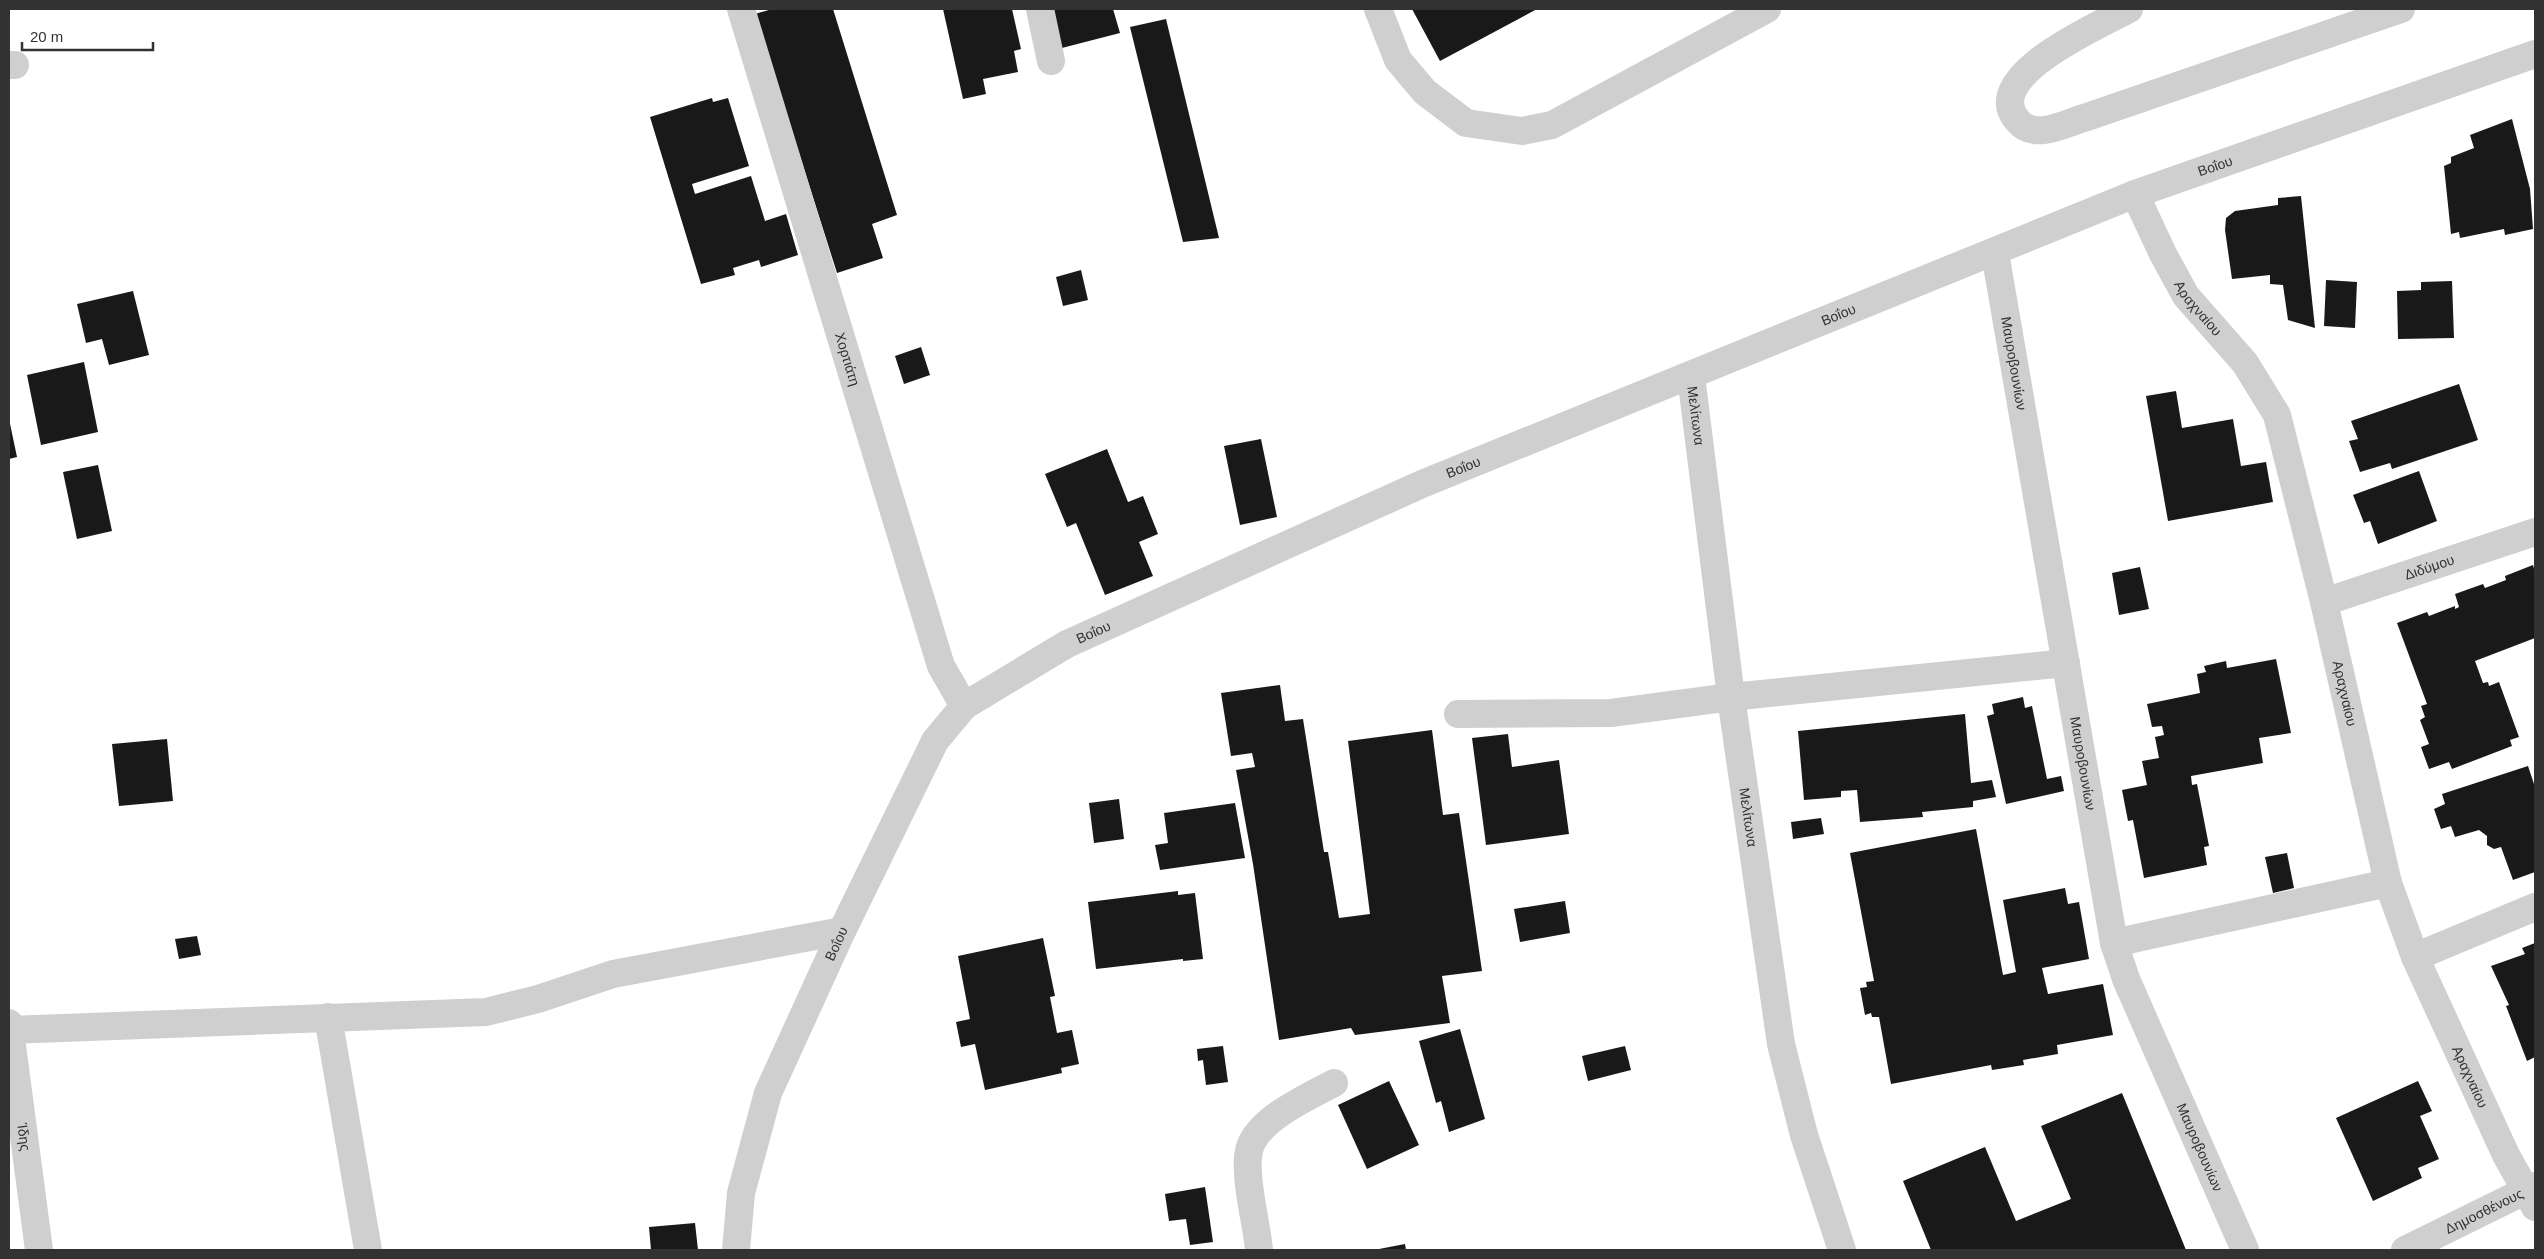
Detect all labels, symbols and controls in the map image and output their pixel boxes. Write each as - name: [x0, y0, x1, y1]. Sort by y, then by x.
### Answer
- scale bar: [22, 20, 154, 52]
- text: 20 m: [30, 28, 63, 45]
- street label: Βοΐου: [2196, 153, 2235, 179]
- street label: Αραχναίου: [2171, 278, 2225, 339]
- street label: Βοΐου: [1819, 301, 1858, 329]
- street label: Μαυροβουνίων: [1998, 315, 2030, 411]
- street label: Χορτιάτη: [832, 331, 863, 388]
- street label: Μελίτωνα: [1684, 385, 1708, 446]
- street label: Βοΐου: [1444, 453, 1483, 481]
- street label: Διδύμου: [2402, 551, 2456, 583]
- street label: Βοΐου: [1074, 617, 1113, 647]
- street label: Αραχναίου: [2330, 659, 2360, 728]
- street label: Μαυροβουνίων: [2067, 715, 2099, 812]
- street label: Μελίτωνα: [1736, 787, 1760, 848]
- street label: Βοΐου: [822, 924, 851, 963]
- street label: Αραχναίου: [2449, 1043, 2491, 1110]
- street label: Μαυροβουνίων: [2174, 1101, 2226, 1194]
- street label: Ίδης: [14, 1121, 34, 1152]
- street label: Δημοσθένους: [2442, 1185, 2526, 1237]

